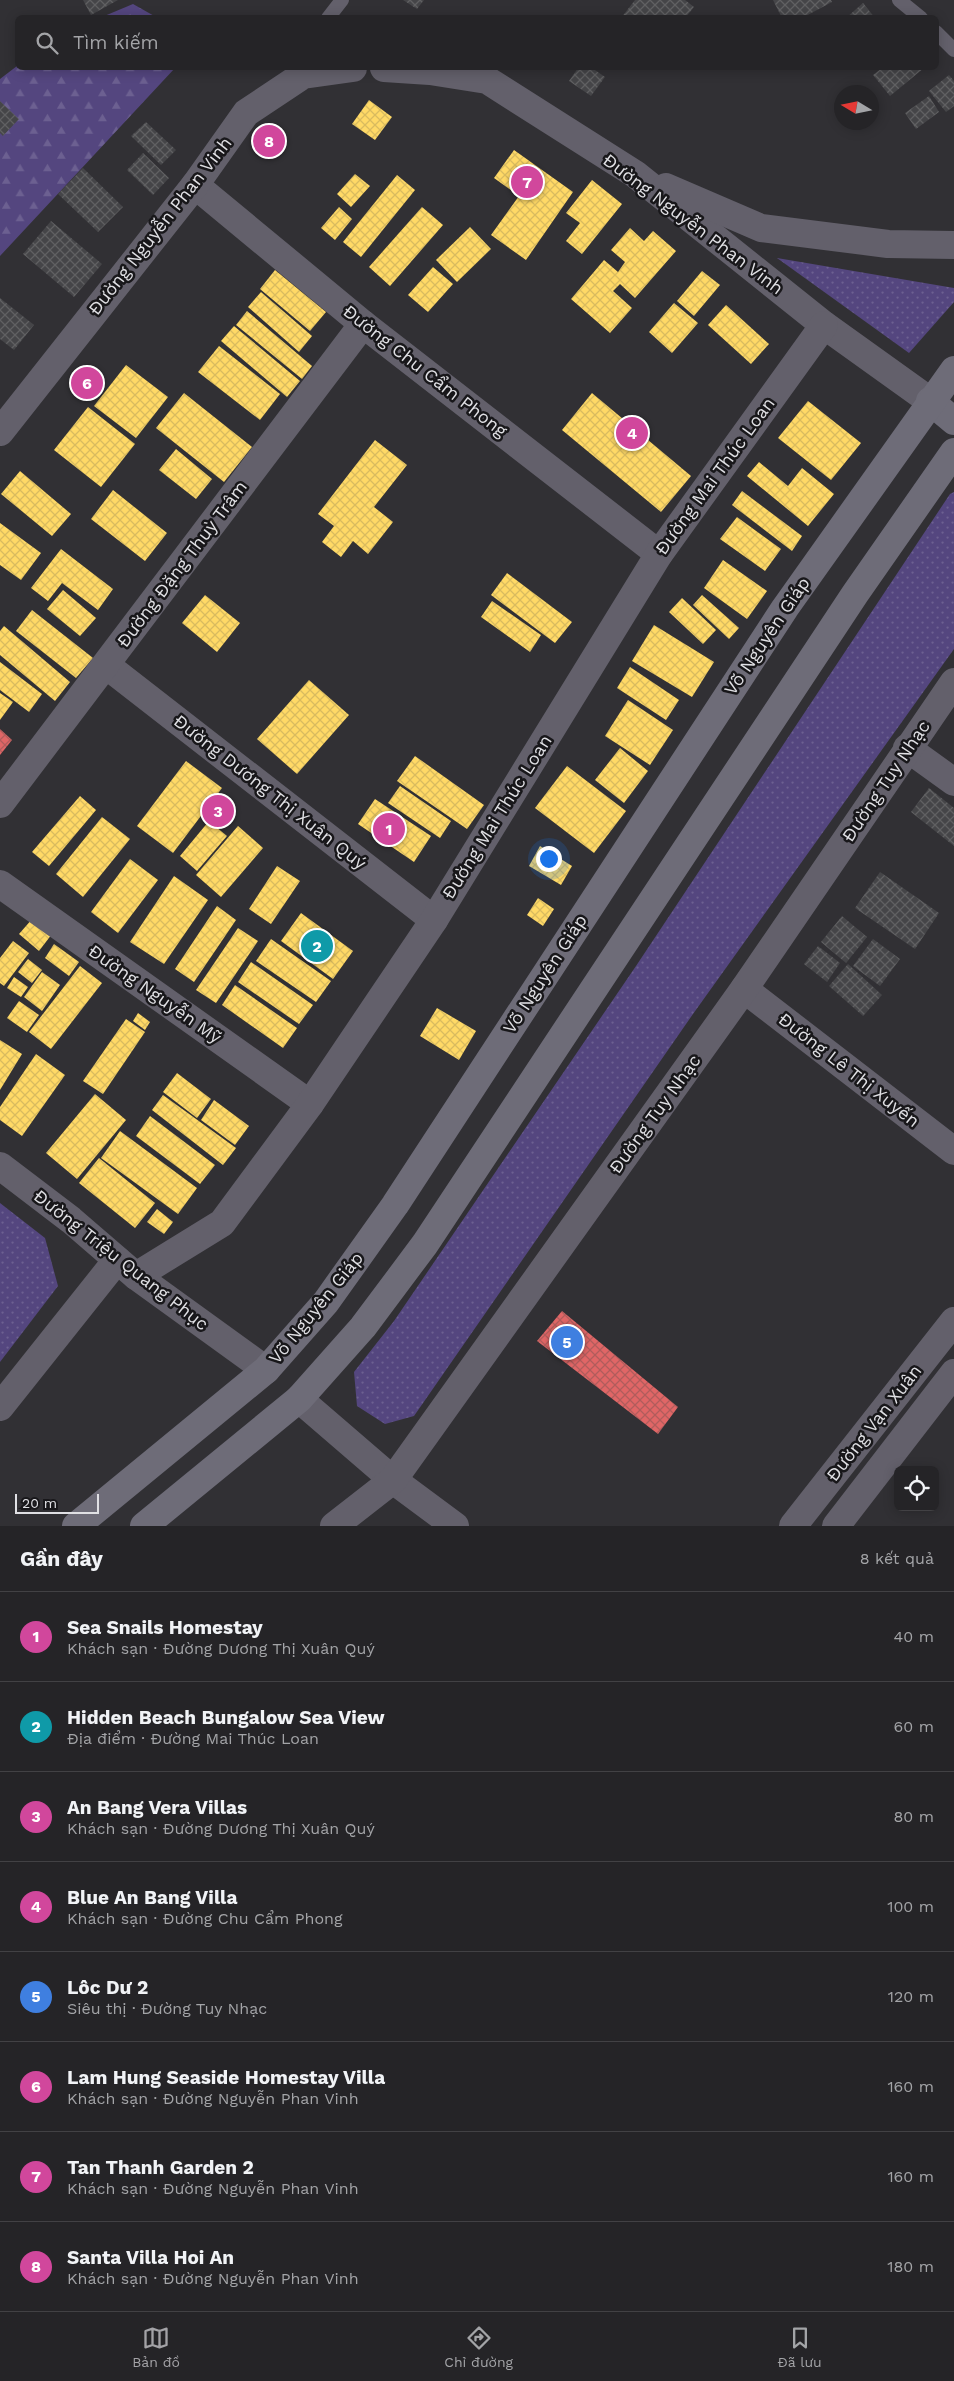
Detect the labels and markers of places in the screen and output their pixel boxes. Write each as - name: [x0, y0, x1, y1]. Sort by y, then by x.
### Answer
- pin: 8: [253, 122, 285, 160]
- pin: 7: [511, 163, 543, 201]
- pin: 6: [71, 364, 103, 402]
- pin: 4: [616, 414, 648, 452]
- pin: 3: [202, 792, 234, 830]
- pin: 1: [373, 810, 405, 848]
- pin: 2: [301, 927, 333, 965]
- pin: 5: [551, 1323, 583, 1361]

